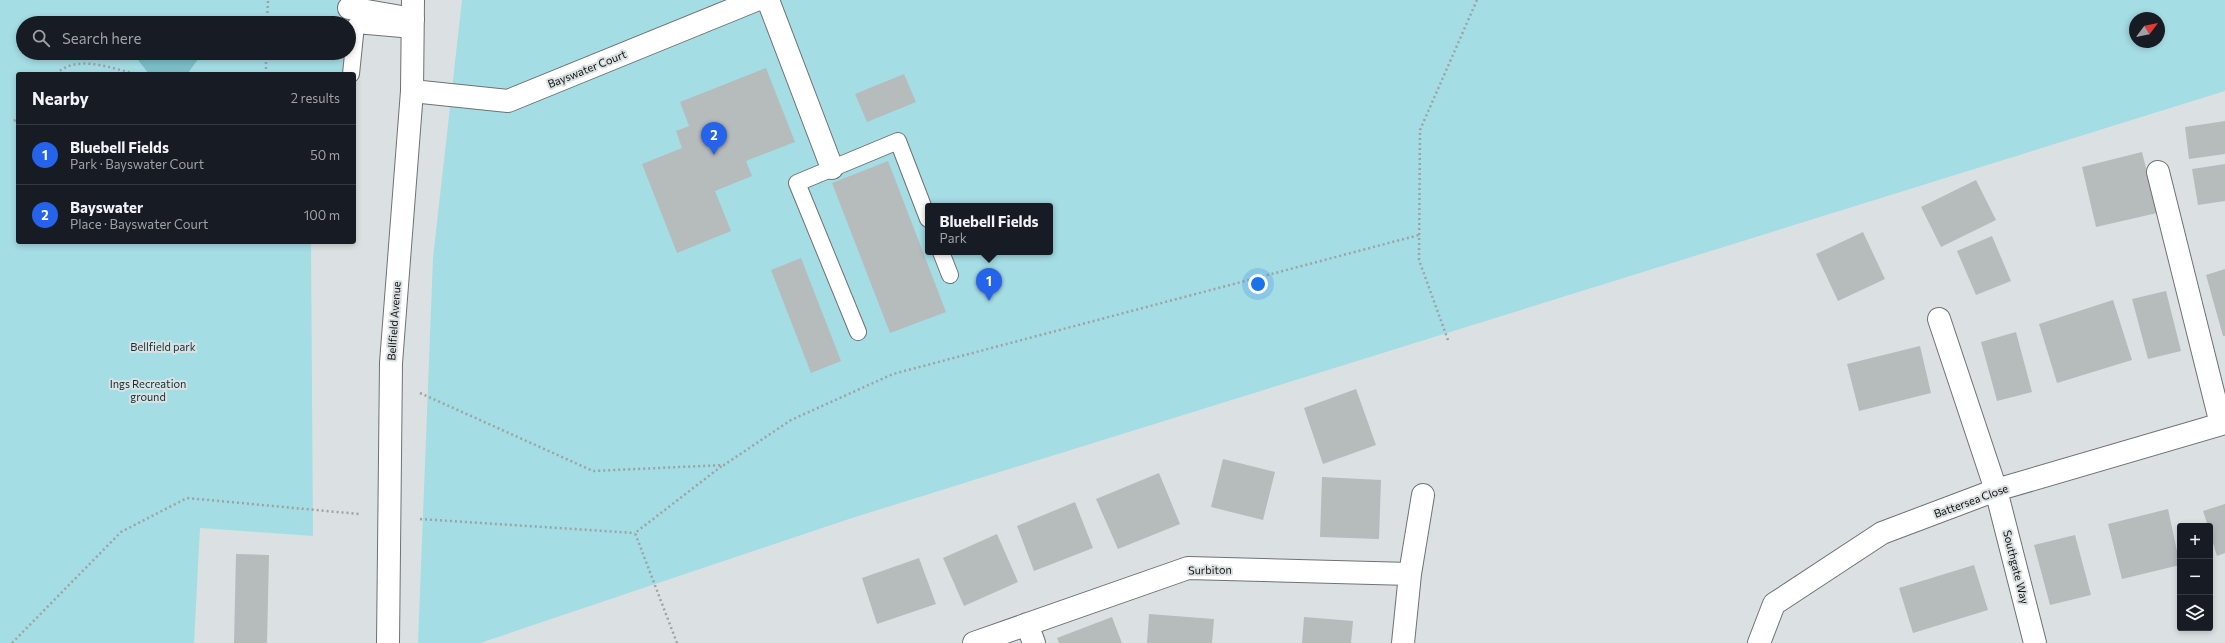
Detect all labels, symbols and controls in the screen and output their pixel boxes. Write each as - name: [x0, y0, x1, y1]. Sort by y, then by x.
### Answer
- north arrow: [2129, 12, 2165, 48]
- search box: [16, 16, 356, 60]
- icon: search: [30, 27, 52, 49]
- text: Search here: [62, 29, 141, 47]
- street label: Bayswater Court: [546, 47, 628, 90]
- text: Nearby: [32, 88, 89, 109]
- text: 2 results: [291, 90, 340, 106]
- pin: 2: [701, 122, 727, 155]
- text: Bluebell Fields: [70, 138, 169, 156]
- text: 1: [42, 147, 48, 163]
- text: 50 m: [310, 147, 340, 163]
- text: Park · Bayswater Court: [70, 156, 204, 172]
- text: Bayswater: [70, 198, 143, 216]
- popup: [925, 203, 1053, 255]
- text: 2: [41, 207, 49, 223]
- text: 100 m: [304, 207, 340, 223]
- text: Bluebell Fields: [940, 212, 1038, 230]
- text: Place · Bayswater Court: [70, 216, 208, 232]
- text: Park: [940, 230, 967, 246]
- pin: 1: [976, 268, 1002, 301]
- your location: [1248, 274, 1268, 294]
- street label: Bellfield Avenue: [384, 281, 403, 361]
- park label: Bellfield park: [130, 340, 196, 353]
- park label: Ings Recreation ground: [110, 377, 186, 403]
- street label: Battersea Close: [1932, 481, 2010, 520]
- map controls: [2177, 523, 2213, 631]
- button: +: [2177, 523, 2213, 559]
- street label: Southgate Way: [2001, 528, 2032, 606]
- button: −: [2177, 559, 2213, 595]
- street label: Surbiton: [1188, 563, 1232, 576]
- button: layers: [2177, 595, 2213, 631]

